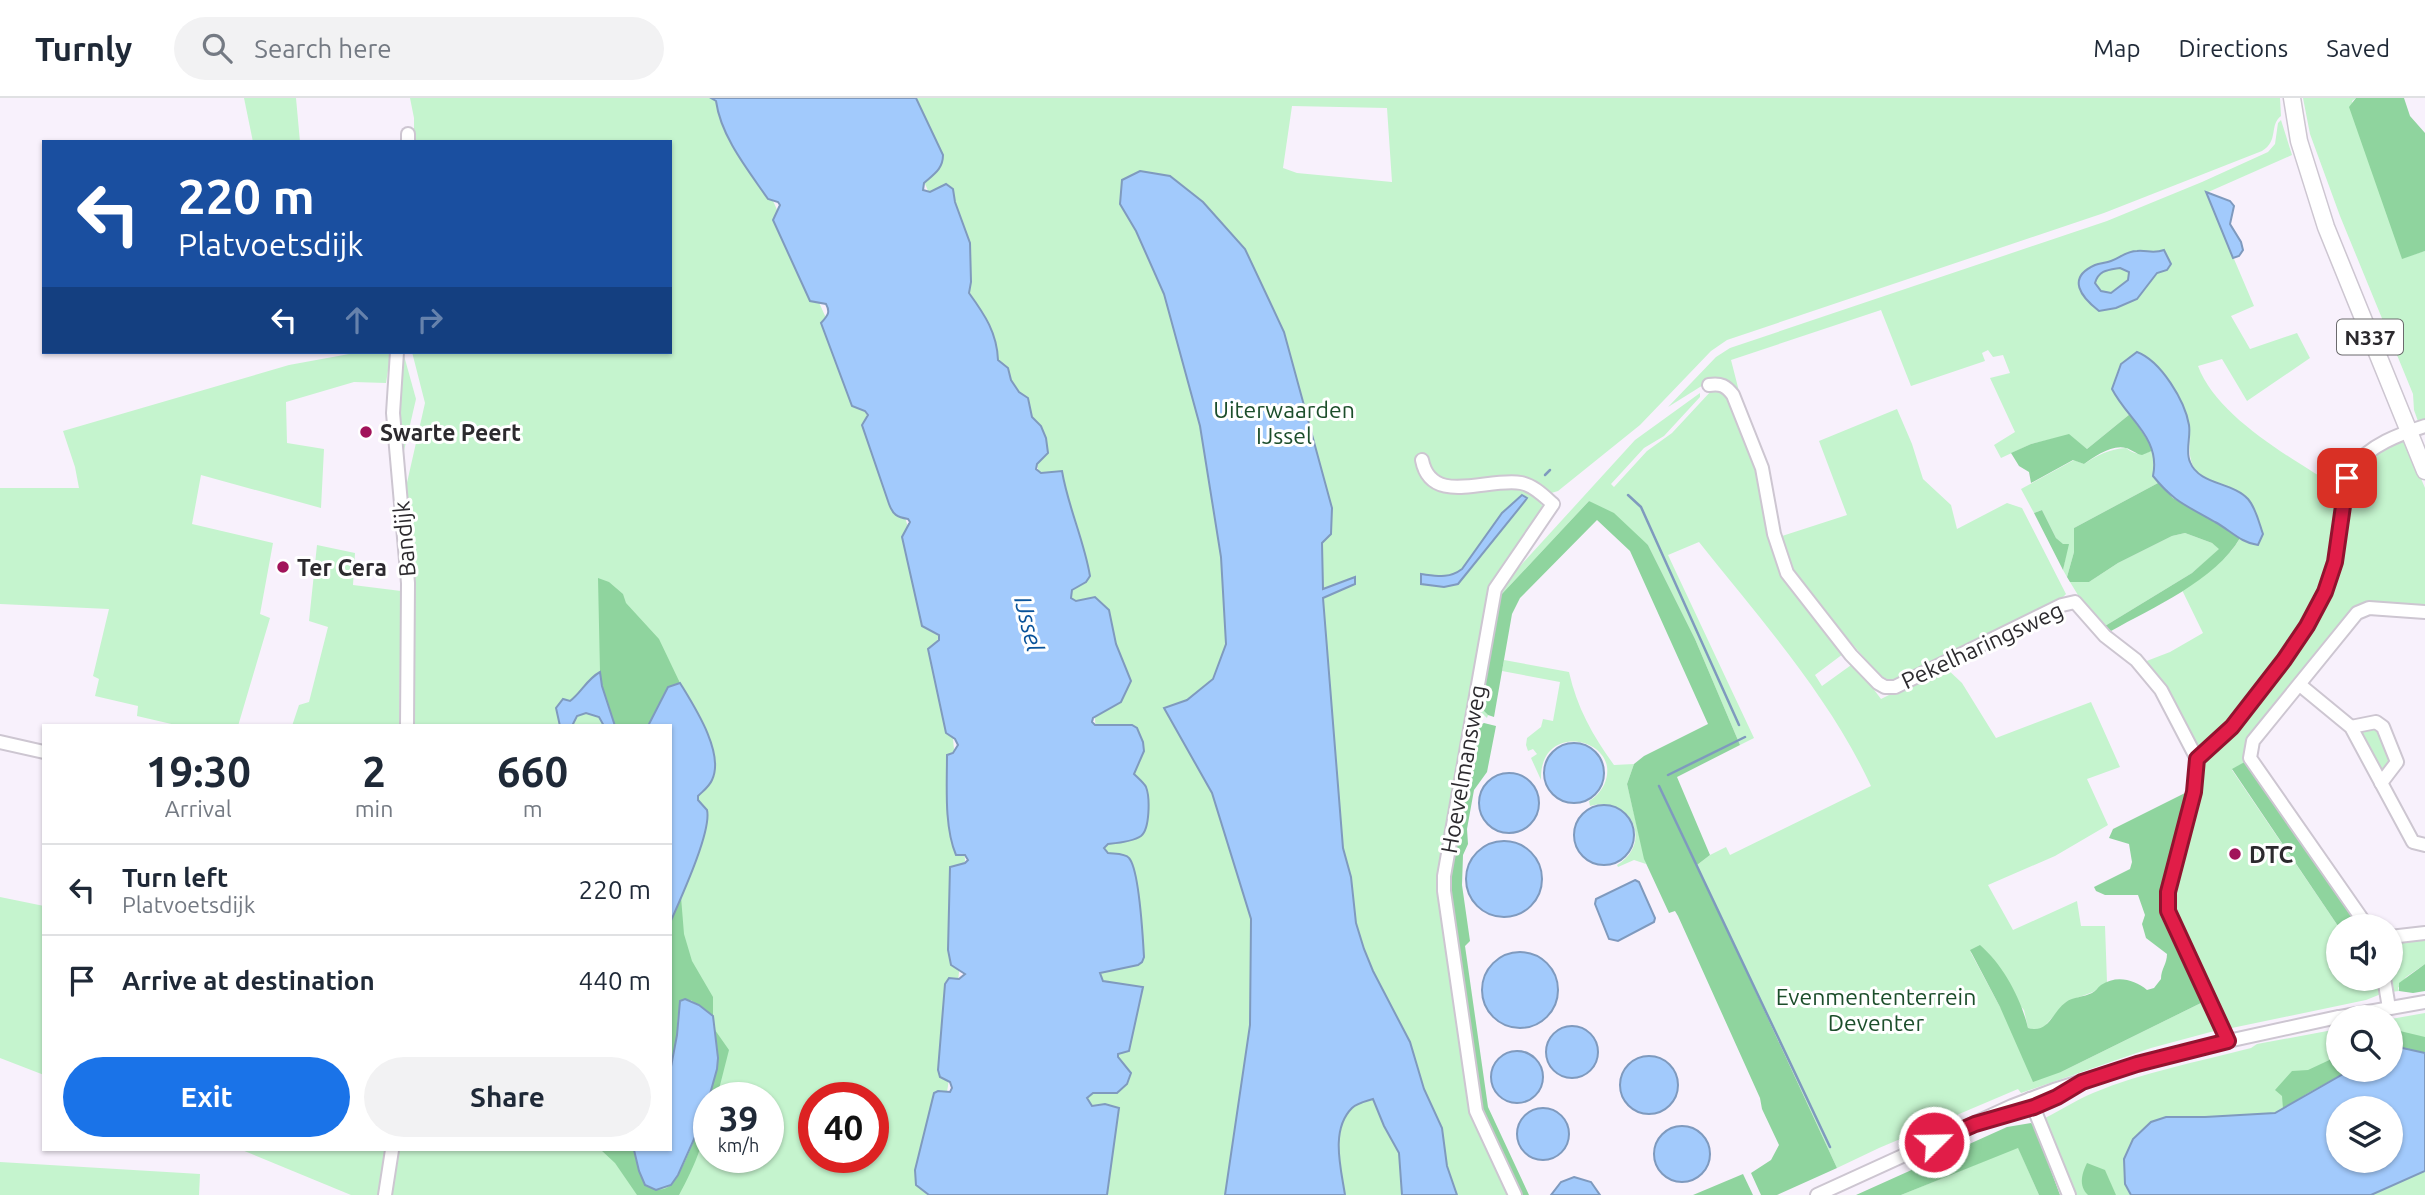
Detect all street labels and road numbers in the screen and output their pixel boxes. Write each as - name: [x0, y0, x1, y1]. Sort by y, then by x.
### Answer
- road number: N337: [2337, 320, 2403, 354]
- street label: Bandijk: [388, 500, 420, 578]
- street label: Pekelharingsweg: [1897, 597, 2067, 693]
- street label: Hoevelmansweg: [1436, 683, 1490, 855]

